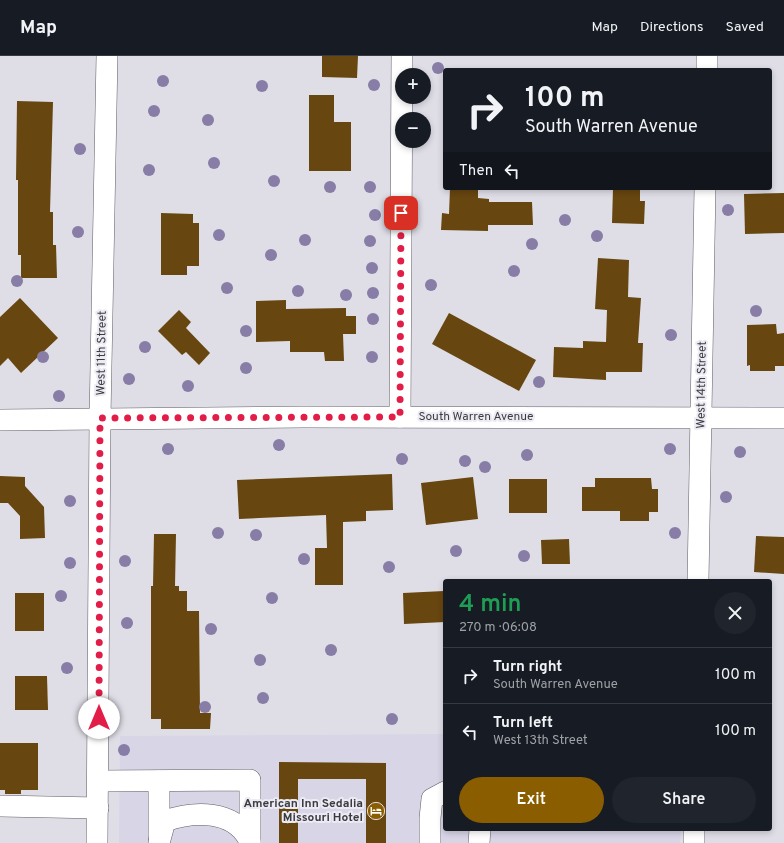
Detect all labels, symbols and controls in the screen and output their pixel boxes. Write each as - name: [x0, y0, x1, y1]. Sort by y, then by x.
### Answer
- text: Map: [20, 16, 57, 40]
- text: Map: [592, 19, 618, 36]
- text: Directions: [640, 19, 704, 36]
- text: Saved: [726, 19, 764, 36]
- map controls: [395, 68, 431, 148]
- button: +: [395, 68, 431, 104]
- text: 100 m: [525, 81, 605, 117]
- icon: right: [459, 84, 511, 136]
- button: −: [395, 112, 431, 148]
- text: South Warren Avenue: [525, 116, 698, 139]
- icon: left: [501, 160, 523, 182]
- text: Then: [459, 162, 493, 181]
- pin: [384, 196, 418, 230]
- icon: arrive: [390, 202, 412, 224]
- street label: West 11th Street: [93, 310, 111, 396]
- street label: West 14th Street: [693, 341, 711, 429]
- street label: South Warren Avenue: [418, 409, 534, 425]
- text: 4 min: [459, 590, 521, 620]
- button: close: [714, 592, 756, 634]
- text: 270 m · 06:08: [459, 620, 537, 636]
- text: Turn right: [493, 658, 562, 677]
- icon: right: [459, 665, 481, 687]
- text: 100 m: [715, 666, 756, 685]
- text: South Warren Avenue: [493, 677, 618, 693]
- position arrow: [78, 697, 120, 739]
- text: Turn left: [493, 714, 553, 733]
- icon: left: [459, 721, 481, 743]
- text: 100 m: [715, 722, 756, 741]
- text: West 13th Street: [493, 733, 588, 749]
- button: Exit: [459, 777, 604, 823]
- button: Share: [612, 777, 756, 823]
- place label: American Inn Sedalia Missouri Hotel: [243, 796, 363, 826]
- hotel icon: American Inn Sedalia Missouri Hotel: [366, 801, 386, 821]

